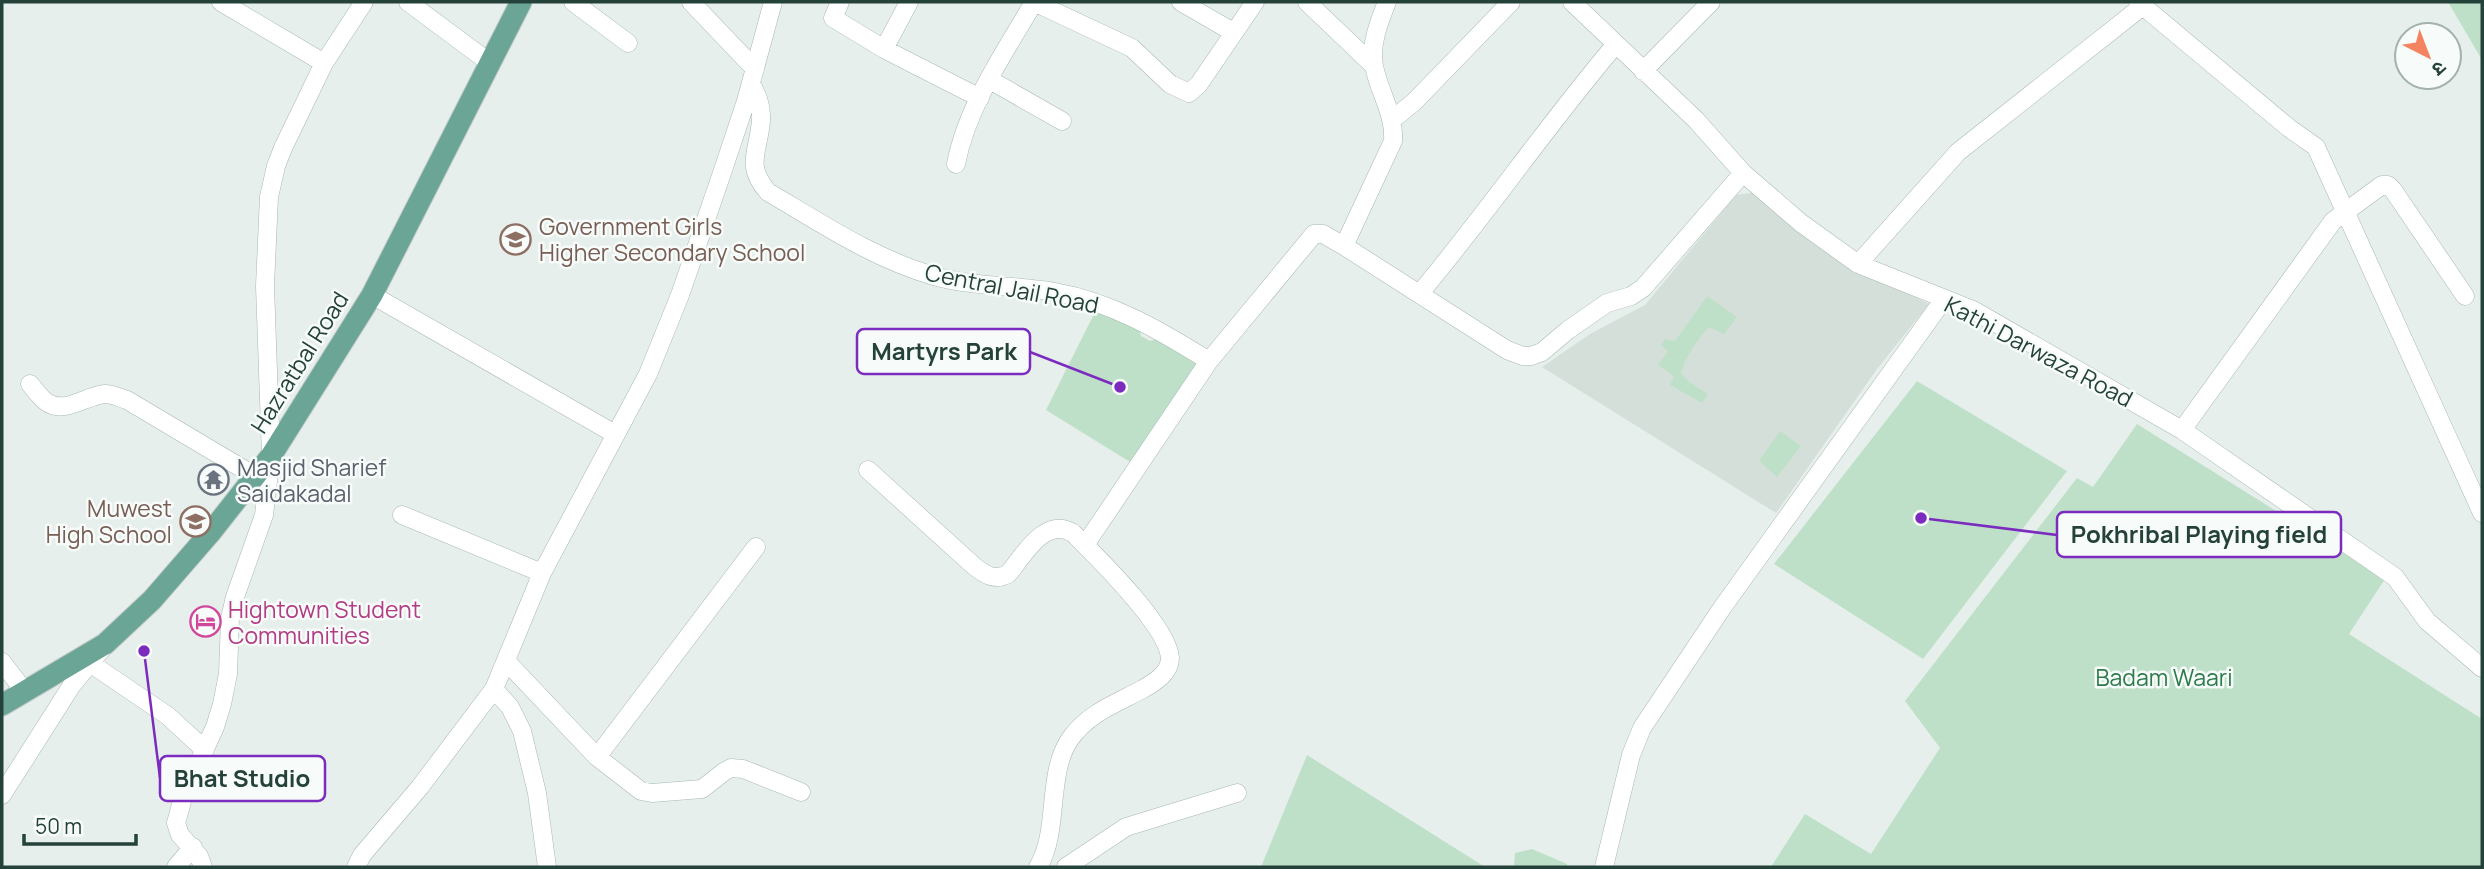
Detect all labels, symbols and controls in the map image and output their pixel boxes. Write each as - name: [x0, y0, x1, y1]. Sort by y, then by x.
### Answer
- north arrow: [2393, 21, 2463, 91]
- text: उ: [2426, 55, 2452, 83]
- place label: Government Girls Higher Secondary School: [539, 210, 805, 268]
- school or university icon: Government Girls Higher Secondary School: [499, 222, 533, 256]
- street label: Central Jail Road: [922, 255, 1102, 321]
- street label: Hazratbal Road: [243, 285, 355, 439]
- street label: Kathi Darwaza Road: [1939, 288, 2139, 414]
- callout: Martyrs Park: [857, 329, 1030, 374]
- text: Martyrs Park: [871, 334, 1018, 367]
- place label: Masjid Sharief Saidakadal: [237, 451, 386, 509]
- temple icon: Masjid Sharief Saidakadal: [197, 463, 231, 497]
- place label: Muwest High School: [46, 492, 172, 550]
- school or university icon: Muwest High School: [178, 504, 212, 538]
- callout: Pokhribal Playing field: [2057, 512, 2341, 557]
- text: Pokhribal Playing field: [2071, 517, 2327, 550]
- place label: Hightown Student Communities: [228, 593, 421, 651]
- hotel icon: Hightown Student Communities: [188, 605, 222, 639]
- park label: Badam Waari: [2095, 661, 2233, 693]
- callout: Bhat Studio: [160, 756, 325, 801]
- text: Bhat Studio: [174, 761, 310, 794]
- scale bar: [24, 802, 136, 846]
- text: 50 m: [35, 812, 82, 840]

